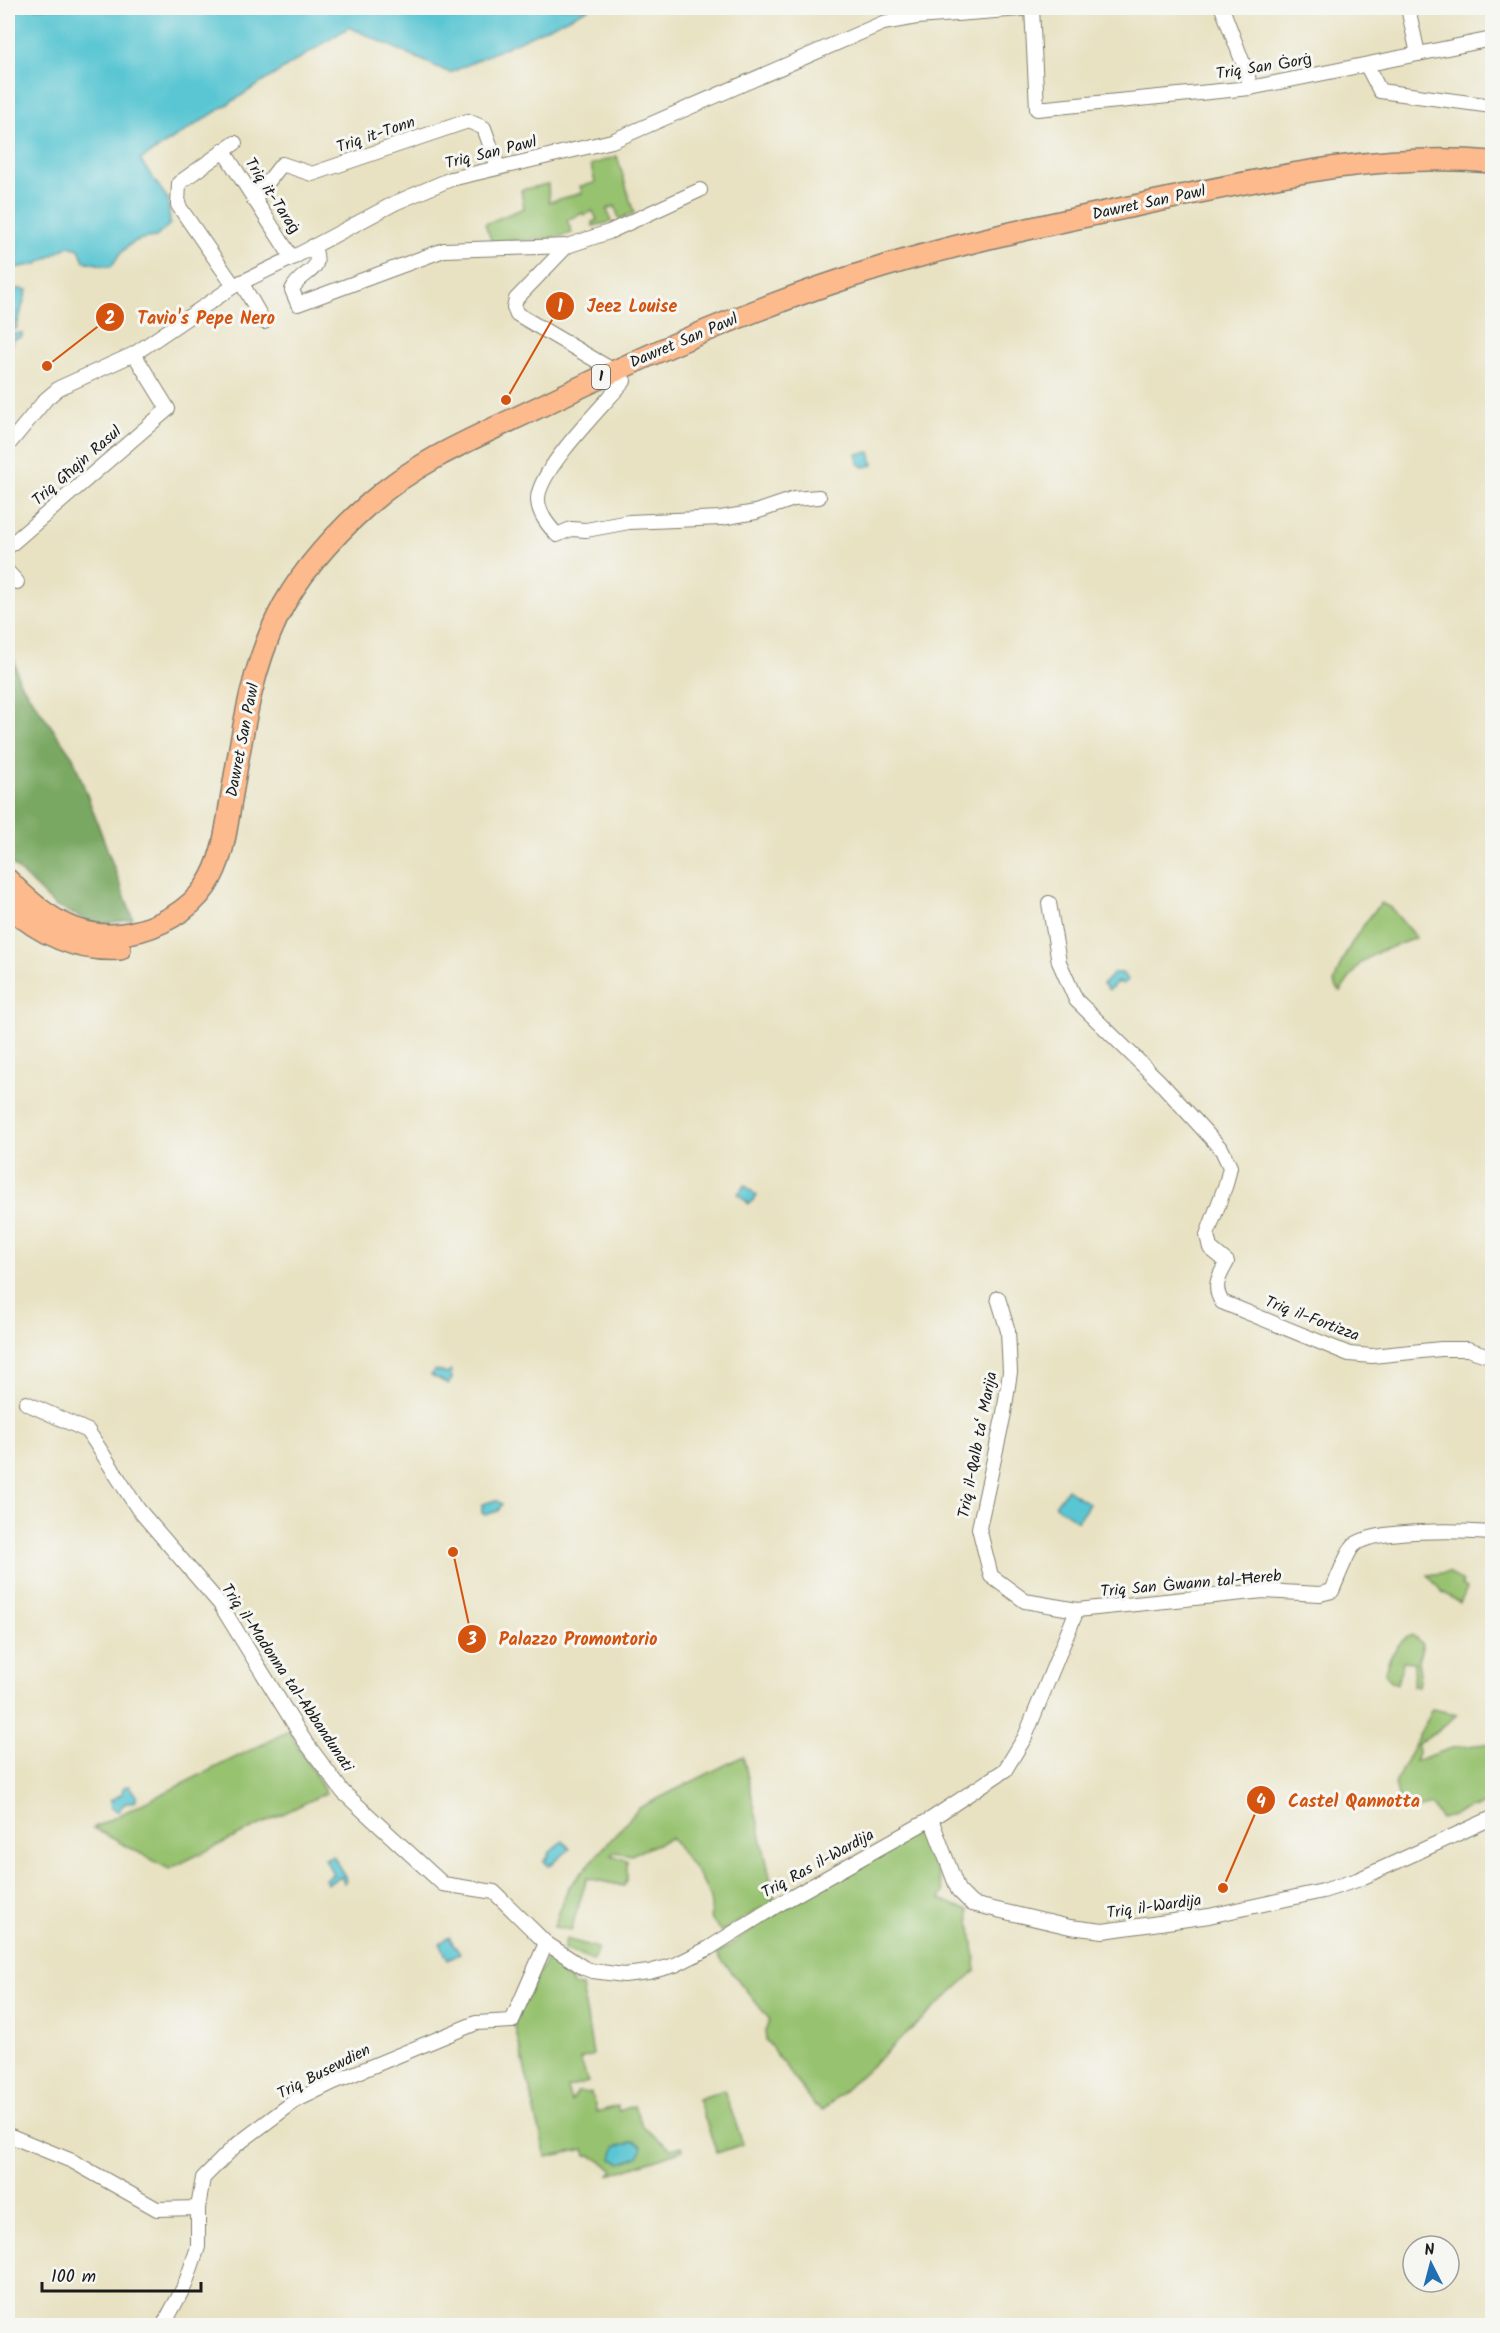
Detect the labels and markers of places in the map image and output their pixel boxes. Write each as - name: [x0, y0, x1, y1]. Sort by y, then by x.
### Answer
- callout: Jeez Louise: [545, 288, 689, 324]
- callout: Tavio's Pepe Nero: [95, 299, 287, 335]
- callout: Palazzo Promontorio: [457, 1621, 670, 1657]
- callout: Castel Qannotta: [1246, 1782, 1432, 1818]

